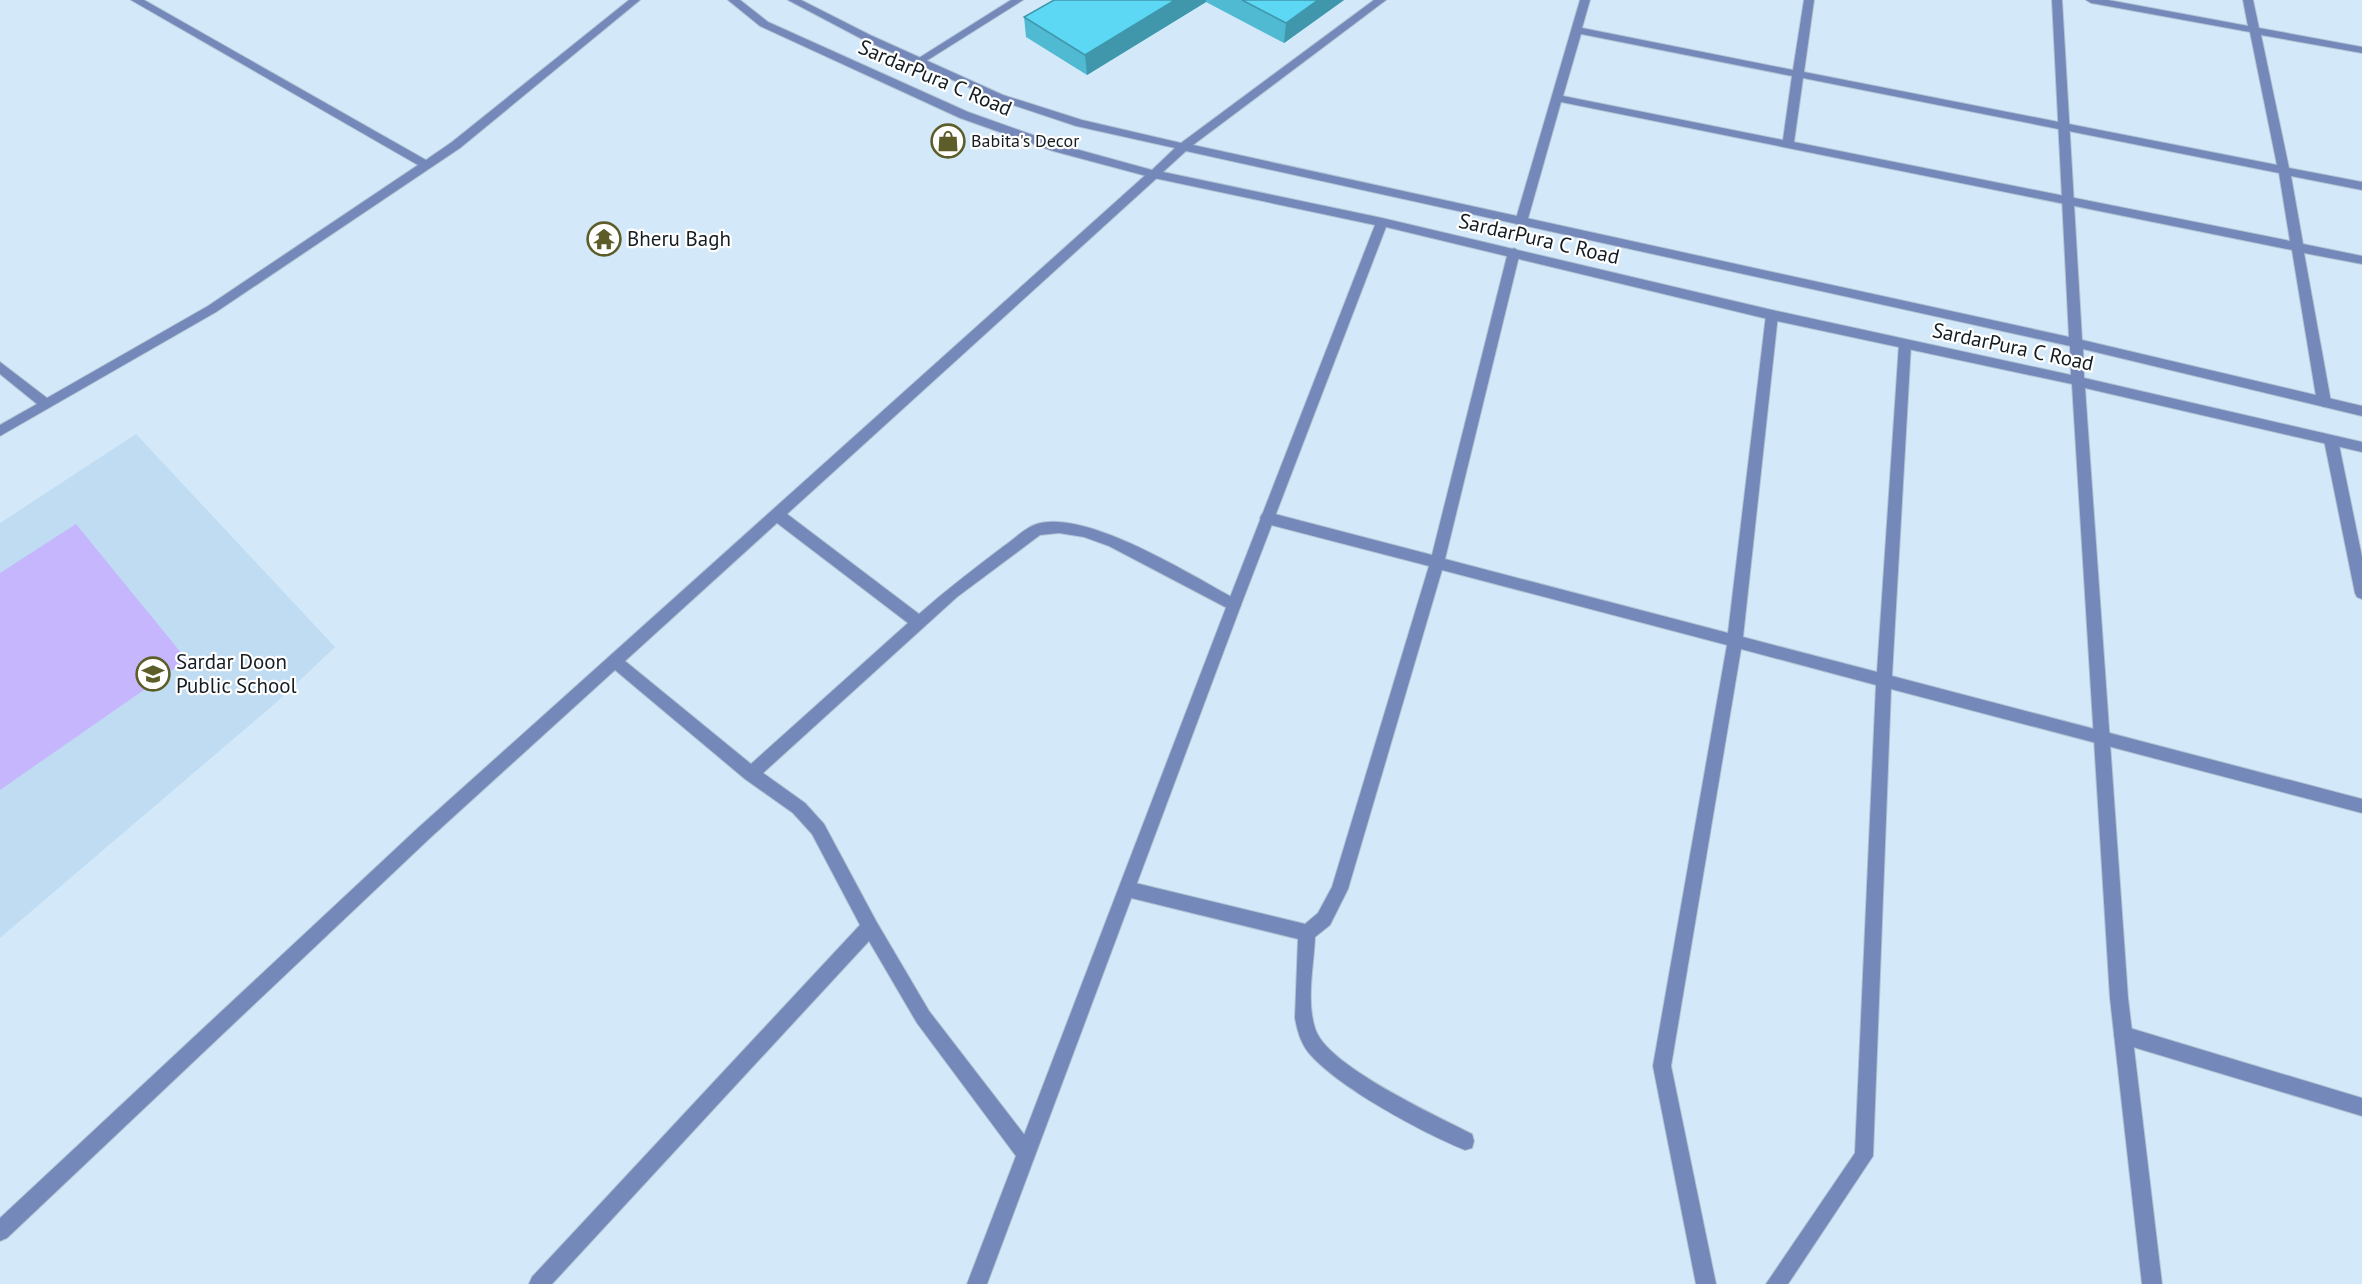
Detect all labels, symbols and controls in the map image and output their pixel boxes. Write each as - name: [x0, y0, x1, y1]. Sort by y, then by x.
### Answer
- street label: SardarPura C Road: [854, 33, 1016, 122]
- shop icon: Babita's Decor: [930, 123, 966, 159]
- place label: Babita's Decor: [971, 129, 1079, 152]
- street label: SardarPura C Road: [1456, 207, 1622, 270]
- temple icon: Bheru Bagh: [586, 221, 622, 257]
- place label: Bheru Bagh: [627, 225, 731, 252]
- street label: SardarPura C Road: [1930, 316, 2096, 377]
- place label: Sardar Doon Public School: [176, 648, 297, 699]
- school or university icon: Sardar Doon Public School: [135, 656, 171, 692]

